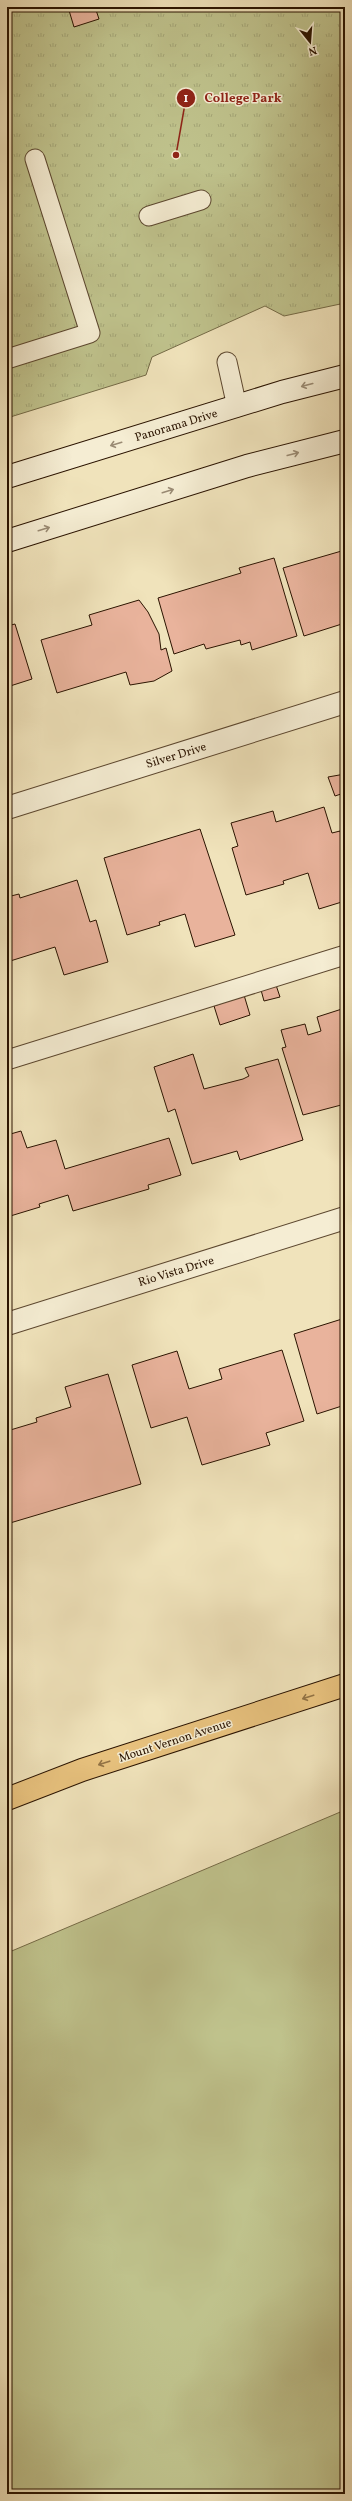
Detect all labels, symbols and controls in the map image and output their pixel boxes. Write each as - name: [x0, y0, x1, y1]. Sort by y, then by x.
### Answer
- north arrow: [290, 22, 330, 62]
- text: N: [306, 42, 319, 58]
- callout: College Park: [176, 85, 289, 110]
- text: College Park: [204, 90, 282, 108]
- text: 1: [184, 91, 189, 107]
- one-way arrow: [301, 382, 314, 389]
- street label: Panorama Drive: [133, 406, 220, 446]
- one-way arrow: [110, 441, 123, 448]
- one-way arrow: [286, 449, 299, 457]
- one-way arrow: [162, 486, 174, 494]
- one-way arrow: [38, 525, 50, 533]
- street label: Silver Drive: [144, 739, 209, 773]
- street label: Rio Vista Drive: [136, 1253, 216, 1291]
- one-way arrow: [302, 1694, 315, 1701]
- street label: Mount Vernon Avenue: [117, 1715, 234, 1767]
- one-way arrow: [98, 1760, 111, 1767]

